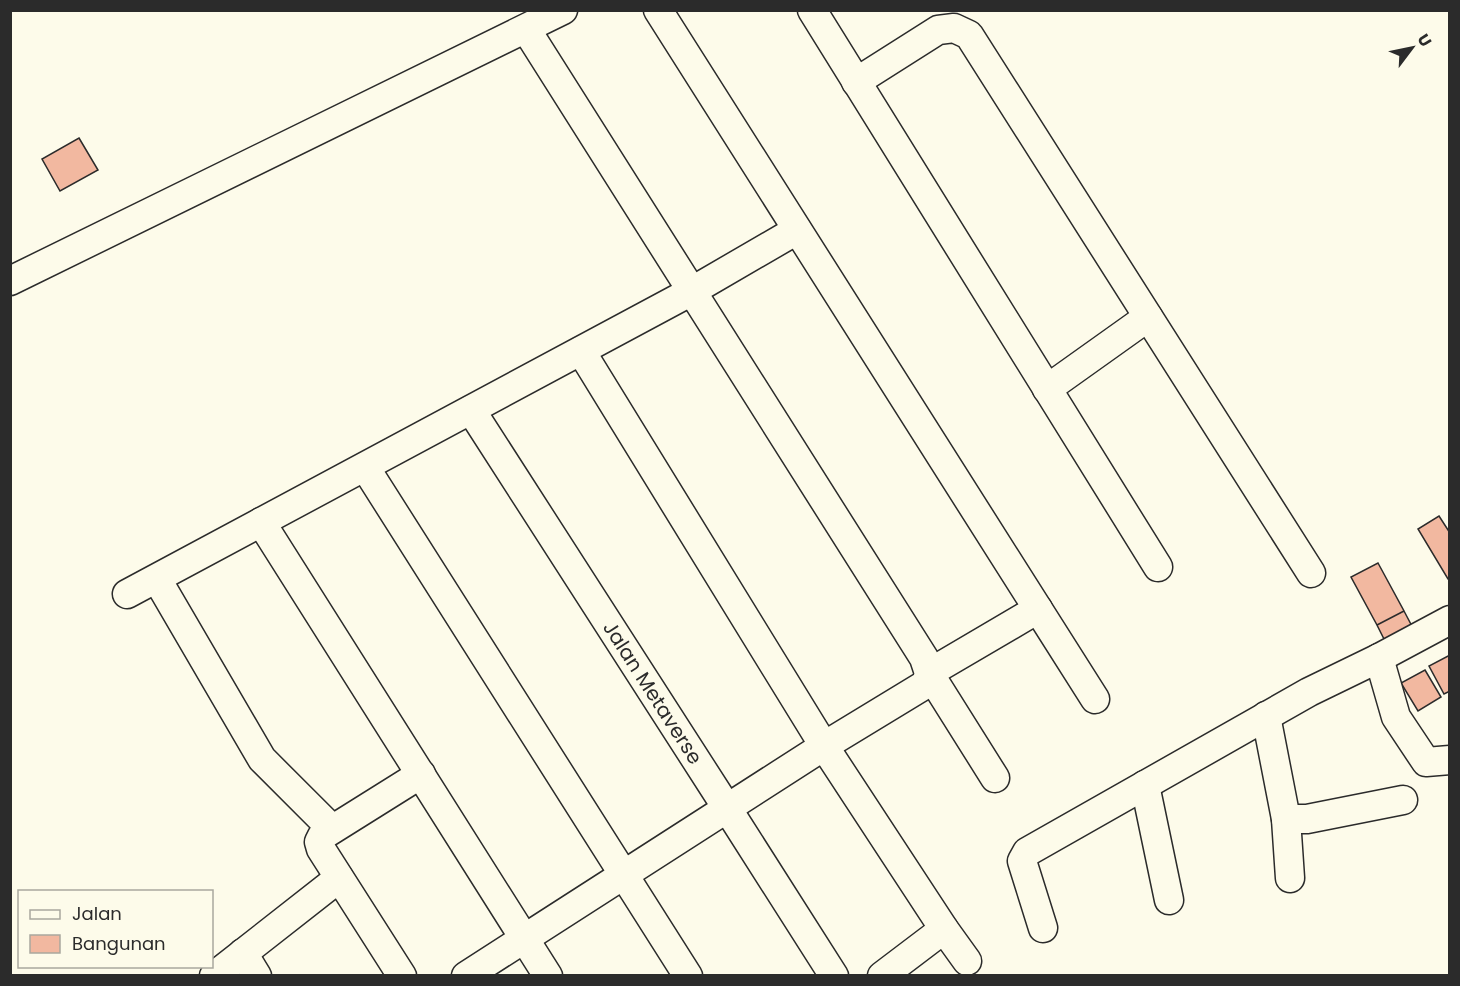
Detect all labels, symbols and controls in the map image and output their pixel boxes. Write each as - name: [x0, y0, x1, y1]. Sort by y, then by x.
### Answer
- north arrow: [1382, 18, 1442, 78]
- text: U: [1412, 29, 1437, 51]
- street label: Jalan Metaverse: [596, 616, 709, 770]
- legend: [18, 890, 213, 968]
- text: Jalan: [72, 901, 122, 926]
- text: Bangunan: [72, 931, 166, 956]

